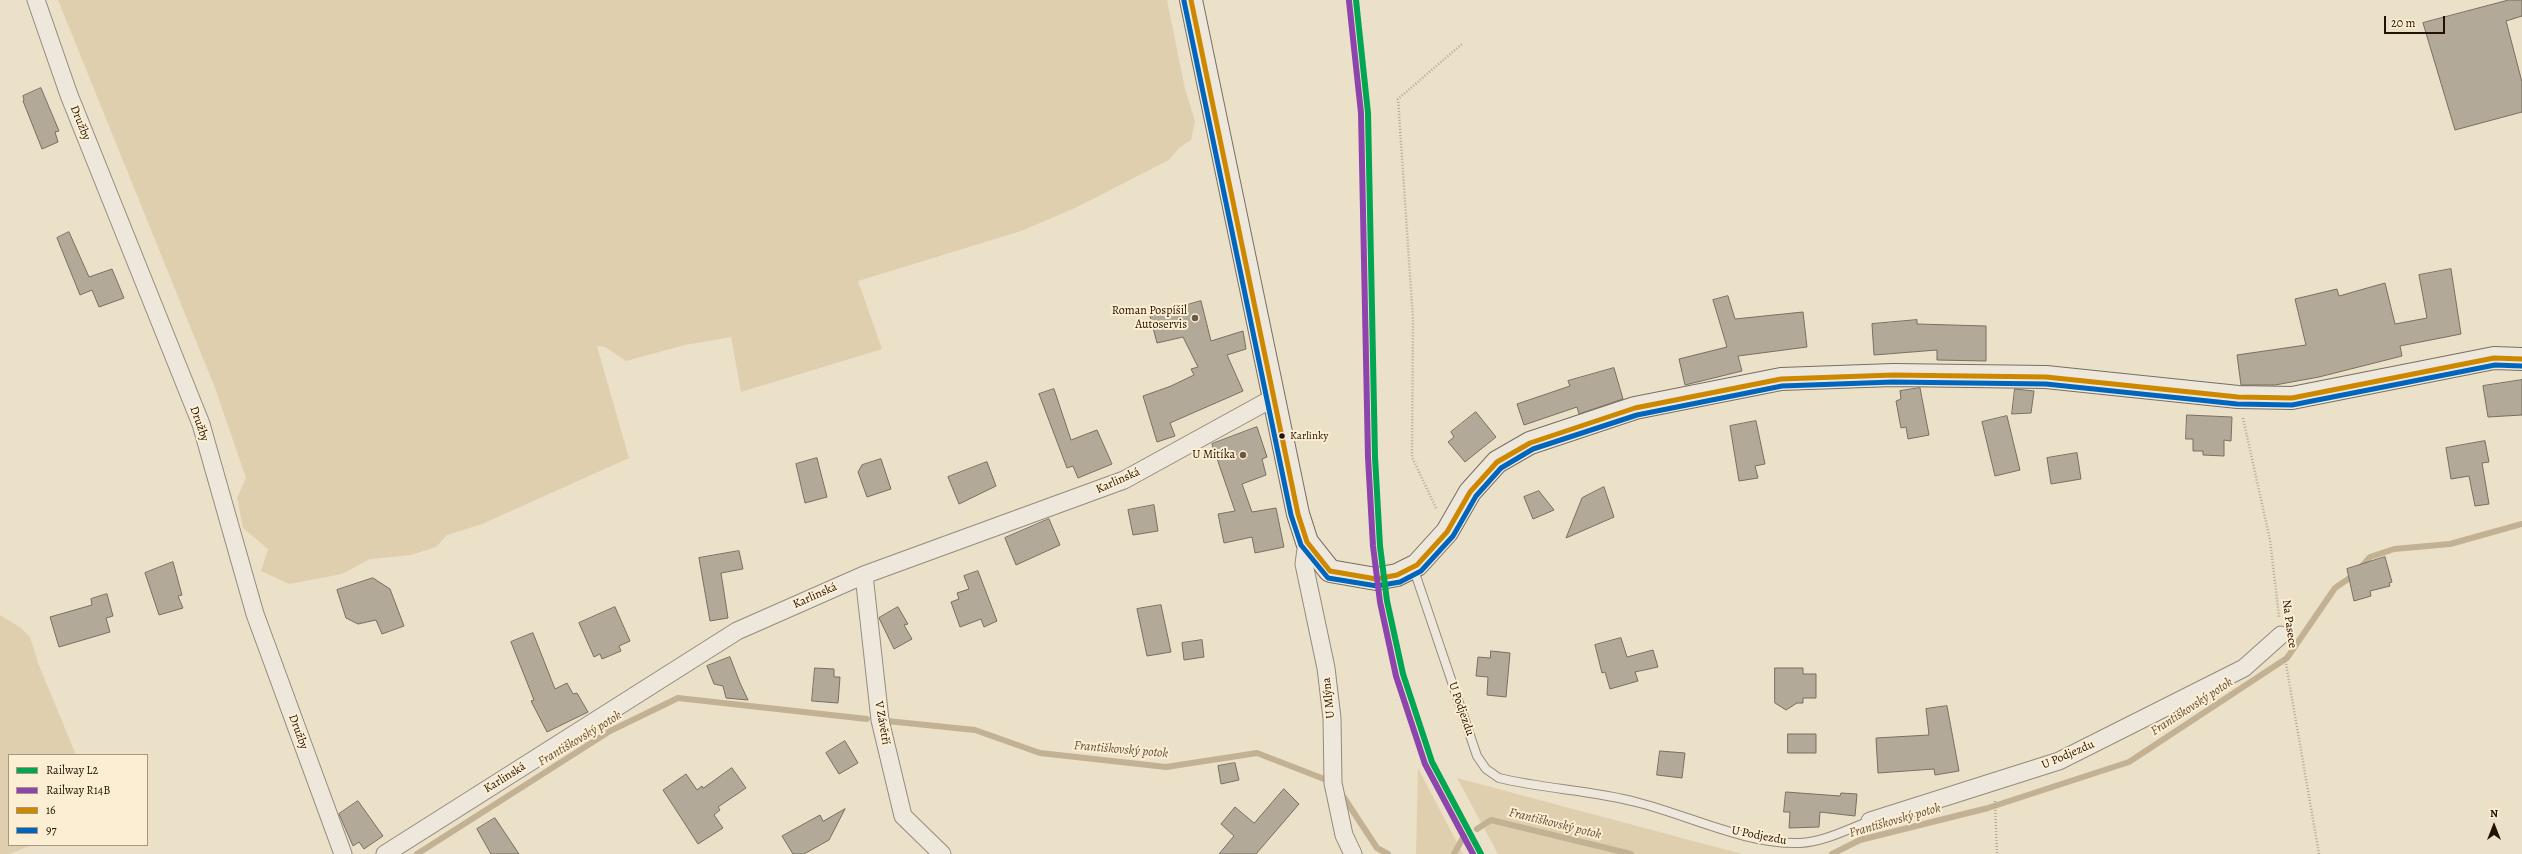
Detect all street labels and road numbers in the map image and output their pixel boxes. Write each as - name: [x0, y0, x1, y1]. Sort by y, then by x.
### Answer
- street label: Družby: [67, 103, 93, 143]
- street label: Družby: [186, 404, 212, 444]
- street label: Karlinská: [1094, 465, 1142, 497]
- street label: Karlinská: [791, 580, 839, 612]
- street label: Na Pasece: [2278, 599, 2300, 649]
- street label: U Mlýna: [1320, 677, 1338, 719]
- street label: U Podjezdu: [1445, 680, 1477, 738]
- street label: V Závětří: [871, 700, 893, 746]
- street label: Družby: [285, 712, 311, 752]
- street label: U Podjezdu: [2039, 737, 2097, 773]
- street label: Karlinská: [481, 760, 529, 796]
- street label: U Podjezdu: [1730, 824, 1788, 848]

